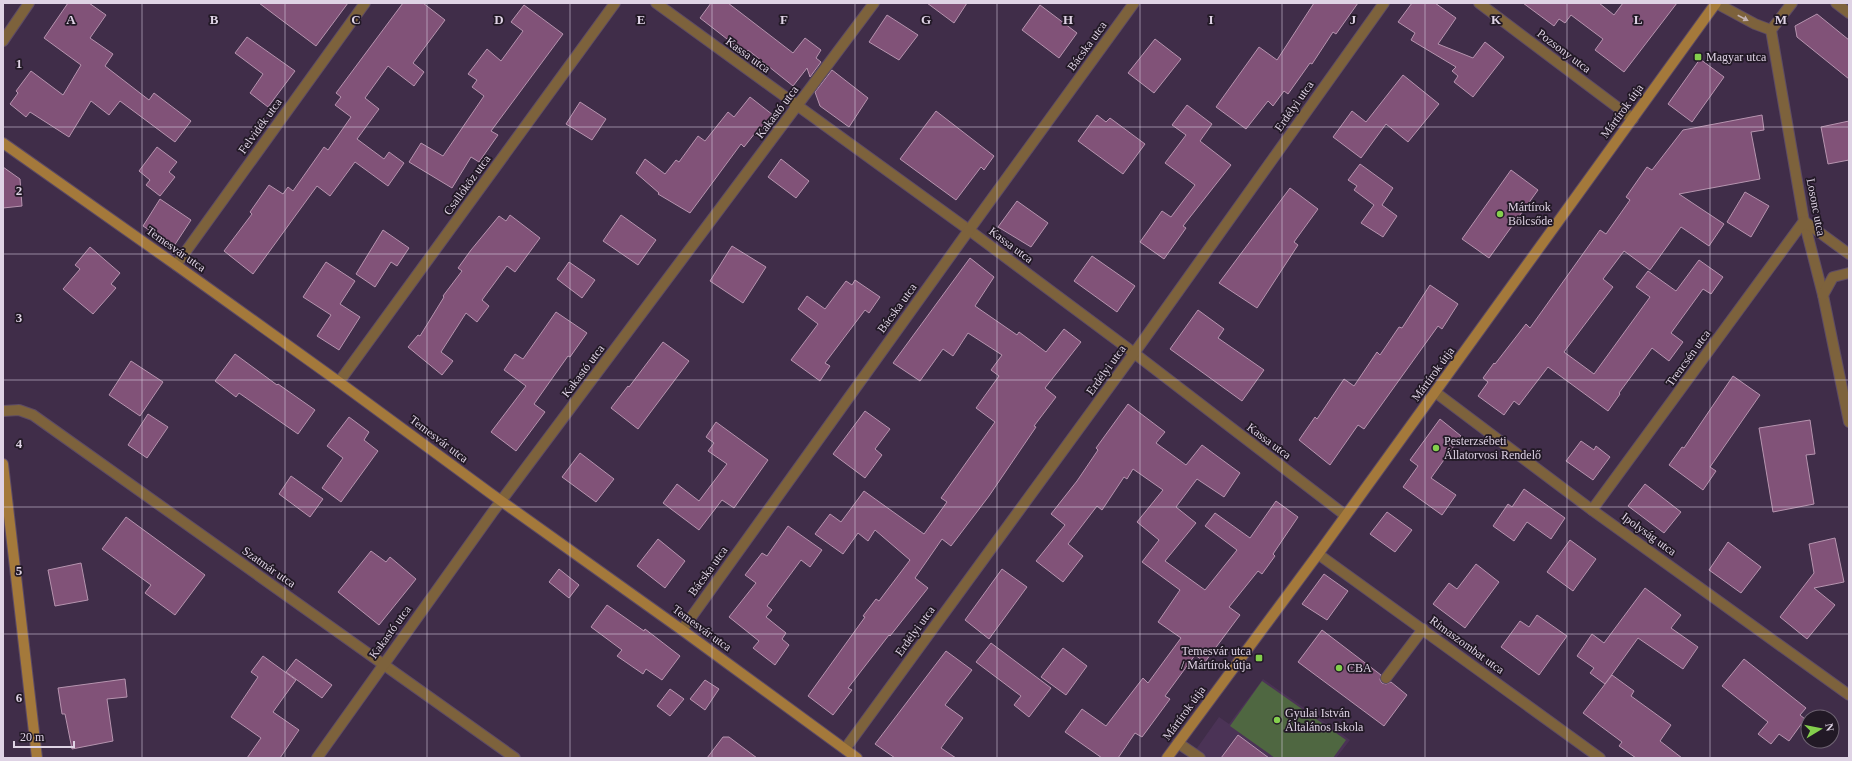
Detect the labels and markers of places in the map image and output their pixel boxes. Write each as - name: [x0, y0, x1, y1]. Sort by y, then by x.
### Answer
- place label: Magyar utca: [1706, 50, 1767, 64]
- marker: Magyar utca: [1693, 52, 1703, 62]
- place label: Mártírok Bölcsőde: [1508, 200, 1553, 228]
- marker: Mártírok Bölcsőde: [1495, 209, 1505, 219]
- place label: Pesterzsébeti Állatorvosi Rendelő: [1444, 434, 1541, 462]
- marker: Pesterzsébeti Állatorvosi Rendelő: [1431, 443, 1441, 453]
- place label: Temesvár utca / Mártírok útja: [1181, 644, 1252, 672]
- marker: Temesvár utca / Mártírok útja: [1254, 653, 1264, 663]
- place label: CBA: [1347, 661, 1372, 675]
- marker: CBA: [1334, 663, 1344, 673]
- place label: Gyulai István Általános Iskola: [1285, 706, 1364, 734]
- marker: Gyulai István Általános Iskola: [1272, 715, 1282, 725]

